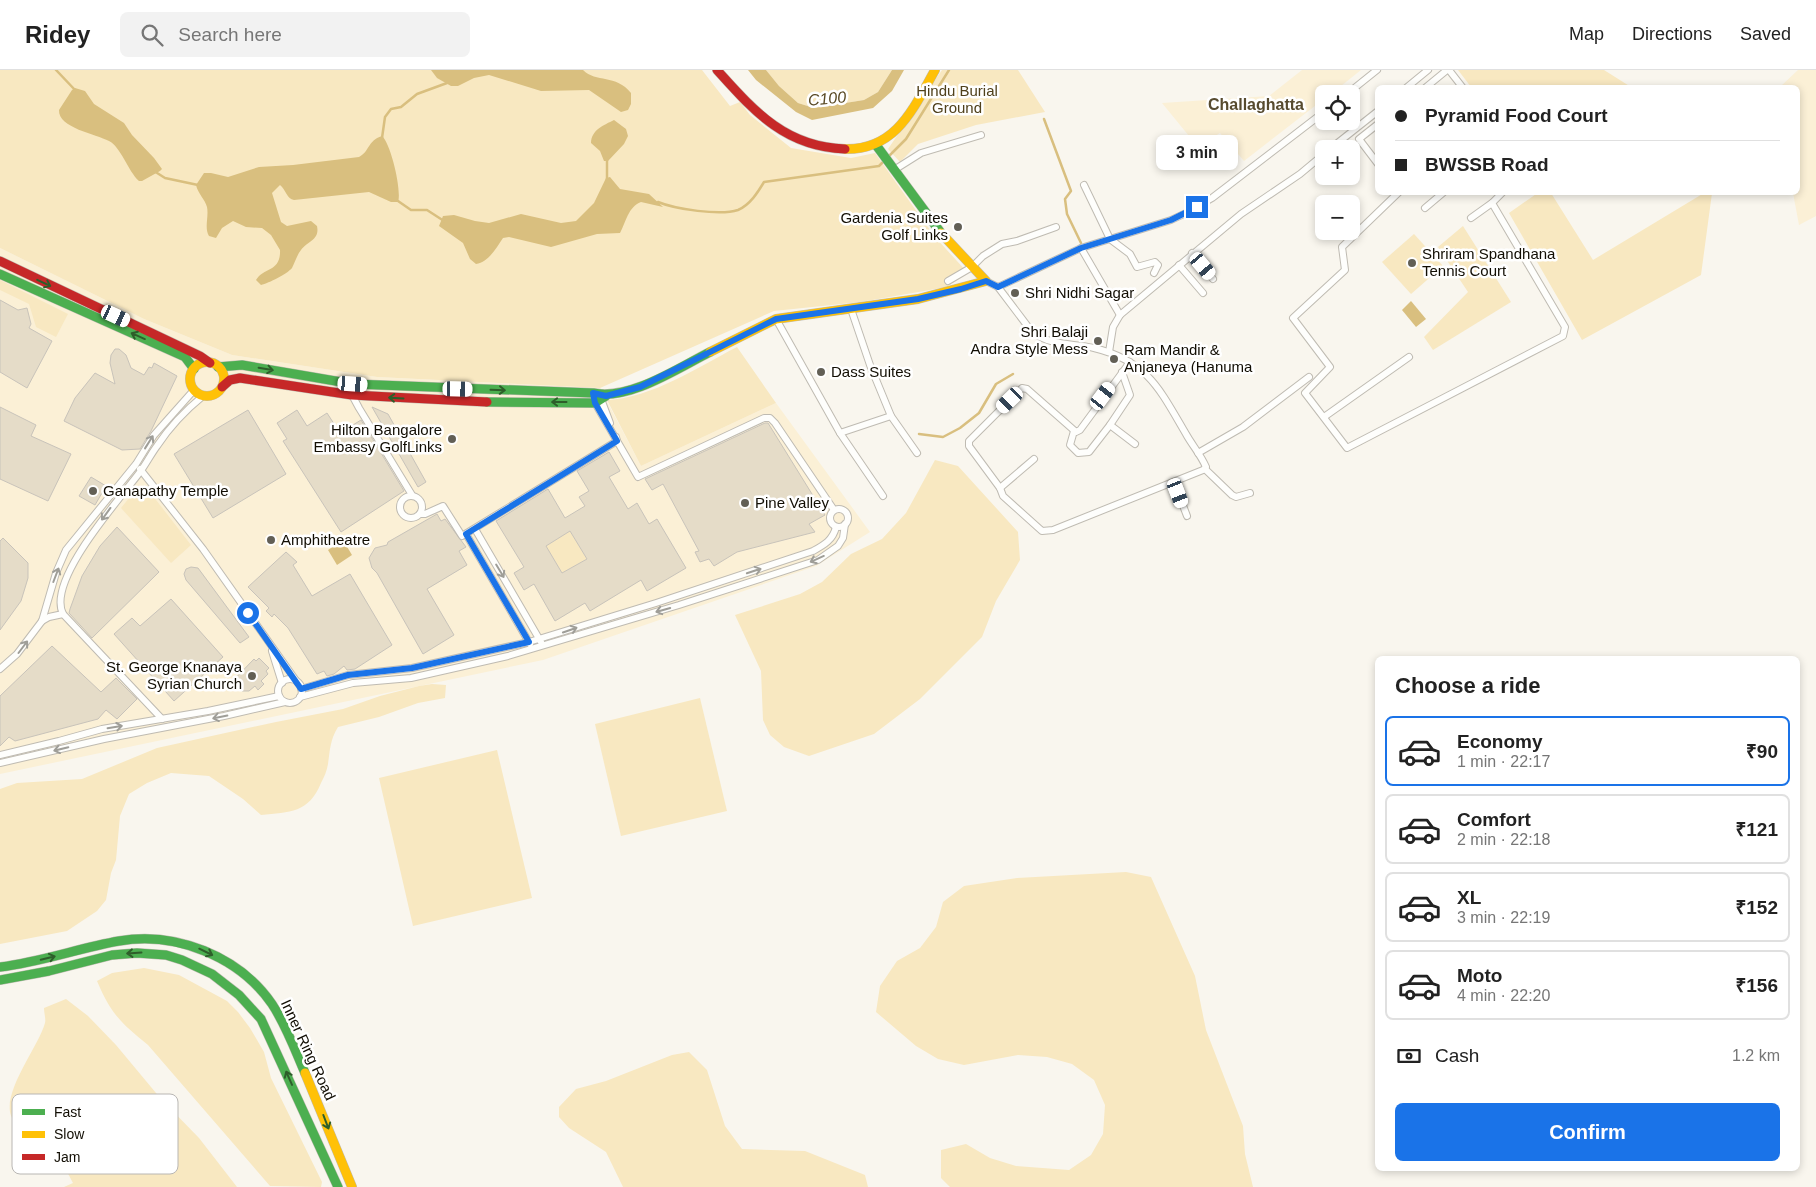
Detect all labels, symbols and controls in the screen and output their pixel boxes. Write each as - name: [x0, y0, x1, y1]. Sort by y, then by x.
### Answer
- search box: [120, 12, 470, 57]
- text: Ridey: [25, 21, 90, 48]
- icon: search: [138, 21, 166, 49]
- text: Search here: [178, 24, 282, 45]
- text: Map: [1569, 24, 1604, 44]
- text: Directions: [1632, 24, 1712, 44]
- text: Saved: [1740, 24, 1791, 44]
- park label: Hindu Burial Ground: [916, 82, 998, 116]
- map controls: [1315, 85, 1360, 240]
- button: locate: [1315, 85, 1360, 130]
- water label: C100: [807, 88, 847, 109]
- district label: Challaghatta: [1208, 96, 1304, 113]
- text: Pyramid Food Court: [1425, 105, 1608, 126]
- callout: 3 min: [1156, 134, 1238, 170]
- button: +: [1315, 140, 1360, 185]
- text: 3 min: [1176, 144, 1218, 161]
- text: BWSSB Road: [1425, 154, 1549, 175]
- button: −: [1315, 195, 1360, 240]
- route end: [1186, 196, 1208, 218]
- place label: Gardenia Suites Golf Links: [840, 209, 948, 243]
- marker: Gardenia Suites Golf Links: [952, 221, 964, 233]
- place label: Shriram Spandhana Tennis Court: [1422, 245, 1556, 279]
- car: [1187, 250, 1218, 282]
- marker: Shriram Spandhana Tennis Court: [1406, 257, 1418, 269]
- one-way arrow: [36, 278, 51, 288]
- place label: Shri Nidhi Sagar: [1025, 284, 1134, 301]
- marker: Shri Nidhi Sagar: [1009, 287, 1021, 299]
- car: [99, 303, 132, 329]
- place label: Shri Balaji Andra Style Mess: [970, 323, 1088, 357]
- one-way arrow: [131, 331, 146, 341]
- marker: Shri Balaji Andra Style Mess: [1092, 335, 1104, 347]
- place label: Ram Mandir & Anjaneya (Hanuma: [1124, 341, 1253, 375]
- marker: Ram Mandir & Anjaneya (Hanuma: [1108, 353, 1120, 365]
- place label: Dass Suites: [831, 363, 911, 380]
- one-way arrow: [258, 365, 274, 374]
- marker: Dass Suites: [815, 366, 827, 378]
- car: [337, 375, 368, 393]
- car: [1087, 380, 1118, 412]
- car: [442, 381, 473, 397]
- car: [993, 384, 1026, 416]
- one-way arrow: [489, 386, 505, 395]
- one-way arrow: [389, 393, 405, 402]
- one-way arrow: [551, 398, 567, 407]
- place label: Hilton Bangalore Embassy GolfLinks: [314, 421, 442, 455]
- marker: Hilton Bangalore Embassy GolfLinks: [446, 433, 458, 445]
- one-way arrow: [145, 436, 155, 450]
- car: [1165, 476, 1190, 510]
- place label: Ganapathy Temple: [103, 482, 229, 499]
- marker: Ganapathy Temple: [87, 485, 99, 497]
- place label: Pine Valley: [755, 494, 829, 511]
- marker: Pine Valley: [739, 497, 751, 509]
- one-way arrow: [101, 507, 112, 521]
- place label: Amphitheatre: [281, 531, 370, 548]
- marker: Amphitheatre: [265, 534, 277, 546]
- one-way arrow: [810, 555, 825, 565]
- one-way arrow: [495, 563, 505, 577]
- one-way arrow: [745, 565, 761, 575]
- one-way arrow: [52, 567, 61, 583]
- route start: [237, 602, 259, 624]
- one-way arrow: [655, 605, 671, 615]
- one-way arrow: [562, 625, 578, 634]
- one-way arrow: [18, 640, 28, 654]
- place label: St. George Knanaya Syrian Church: [106, 658, 243, 692]
- marker: St. George Knanaya Syrian Church: [246, 670, 258, 682]
- text: Choose a ride: [1395, 673, 1540, 698]
- one-way arrow: [213, 712, 229, 722]
- one-way arrow: [107, 721, 123, 731]
- icon: car: [1397, 729, 1442, 774]
- text: Economy: [1457, 731, 1543, 752]
- text: ₹90: [1746, 741, 1778, 762]
- one-way arrow: [53, 745, 69, 754]
- text: 1 min · 22:17: [1457, 753, 1550, 770]
- icon: car: [1397, 807, 1442, 852]
- text: Comfort: [1457, 809, 1531, 830]
- text: ₹121: [1735, 819, 1778, 840]
- text: 2 min · 22:18: [1457, 831, 1550, 848]
- icon: car: [1397, 885, 1442, 930]
- text: XL: [1457, 887, 1481, 908]
- text: ₹152: [1735, 897, 1778, 918]
- text: 3 min · 22:19: [1457, 909, 1550, 926]
- one-way arrow: [198, 948, 213, 957]
- one-way arrow: [126, 949, 142, 958]
- one-way arrow: [39, 953, 55, 962]
- icon: car: [1397, 963, 1442, 1008]
- text: Moto: [1457, 965, 1502, 986]
- text: ₹156: [1735, 975, 1778, 996]
- text: 4 min · 22:20: [1457, 987, 1550, 1004]
- street label: Inner Ring Road: [278, 997, 339, 1103]
- icon: cash: [1395, 1042, 1423, 1070]
- text: Cash: [1435, 1045, 1479, 1066]
- text: 1.2 km: [1732, 1047, 1780, 1064]
- one-way arrow: [284, 1071, 294, 1086]
- legend: [12, 1094, 178, 1174]
- button: Confirm: [1395, 1103, 1780, 1161]
- text: Fast: [54, 1104, 81, 1120]
- one-way arrow: [322, 1114, 331, 1129]
- text: Slow: [54, 1126, 85, 1142]
- text: Jam: [54, 1149, 80, 1165]

